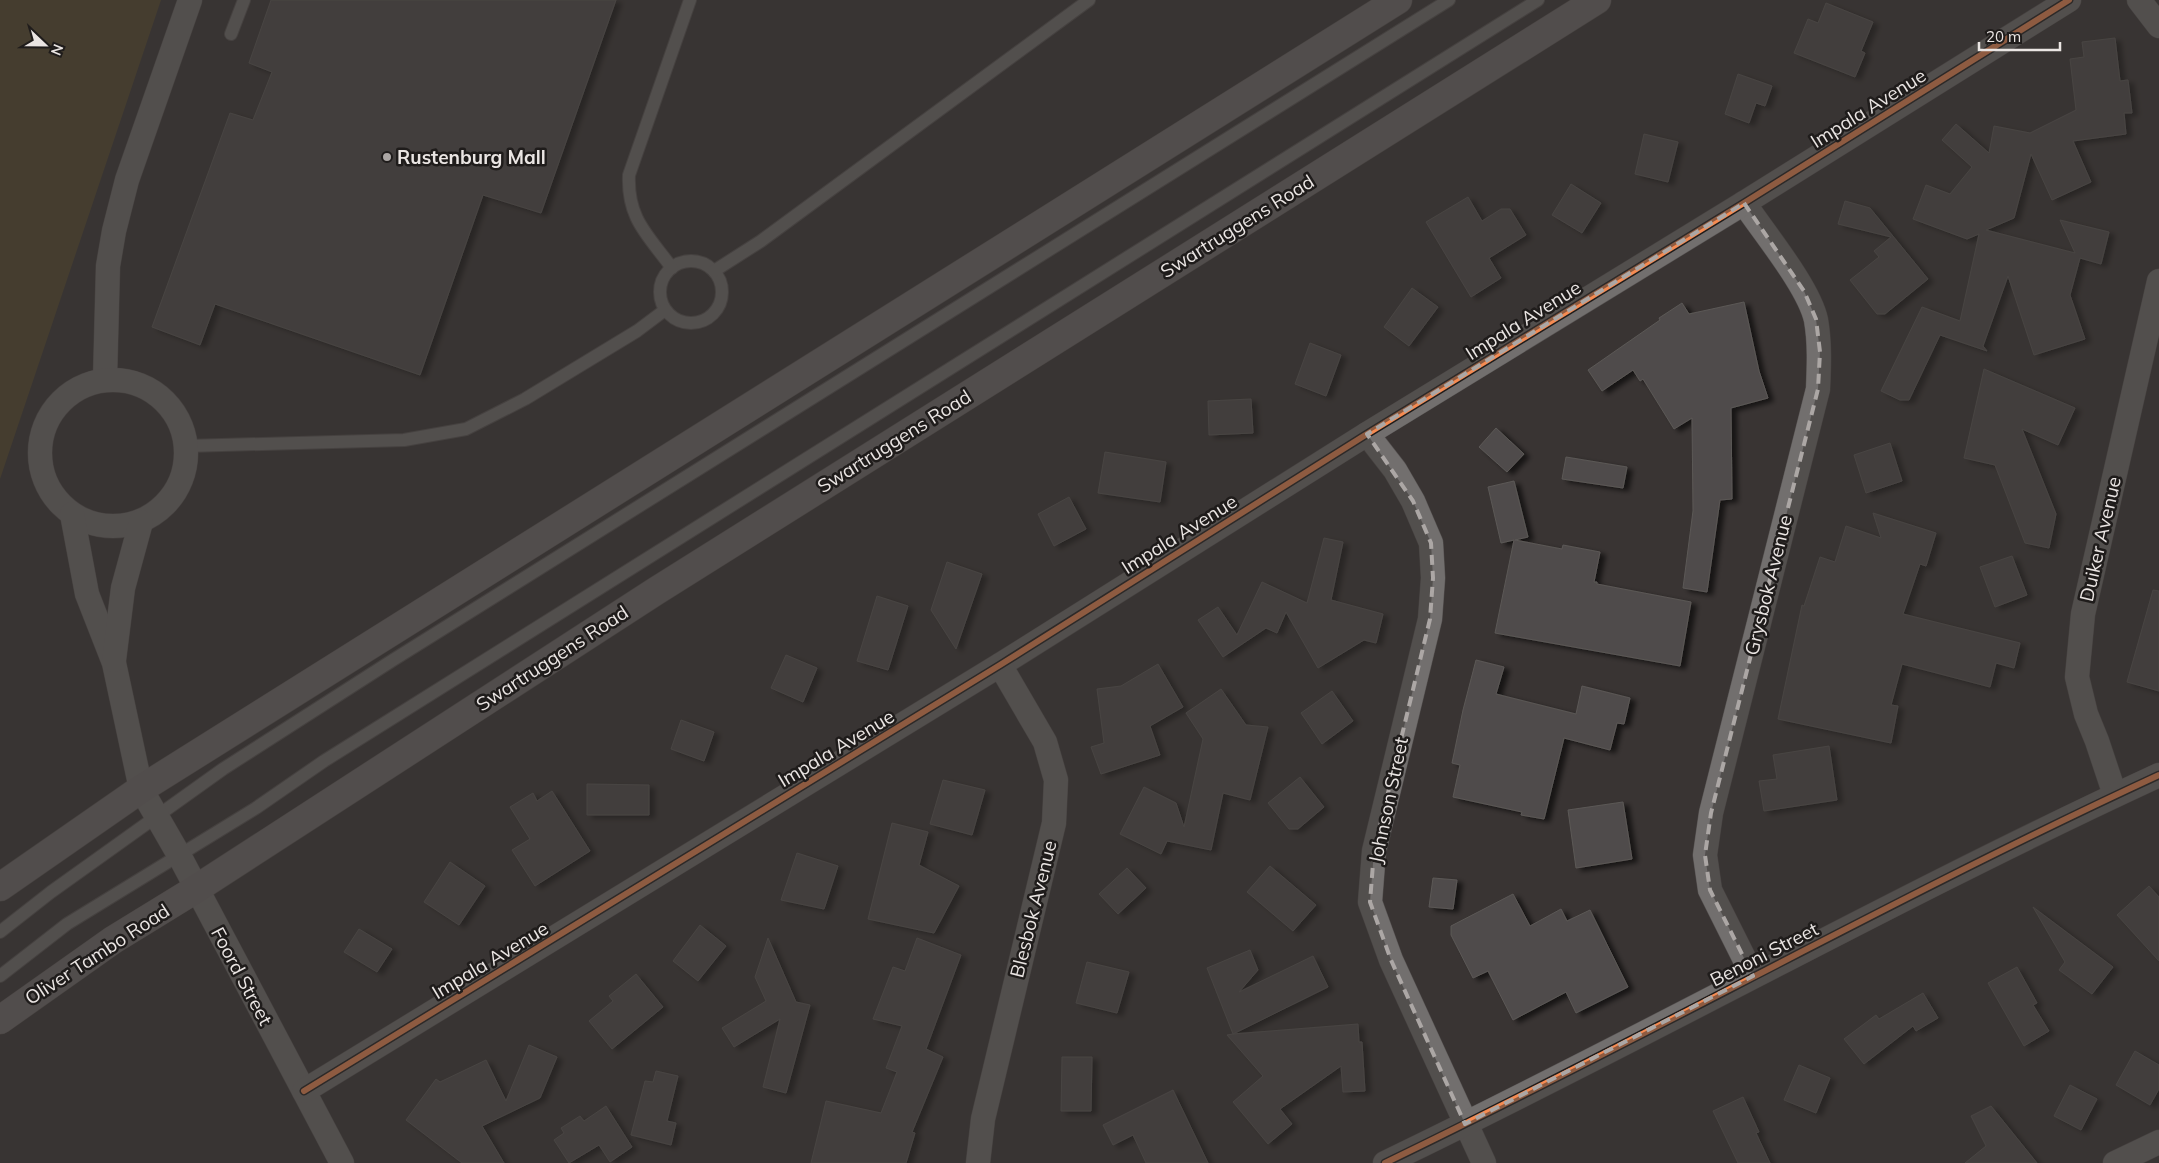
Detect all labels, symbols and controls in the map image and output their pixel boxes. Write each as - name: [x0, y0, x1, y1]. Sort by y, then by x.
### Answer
- north arrow: [20, 20, 70, 70]
- scale bar: [1979, 20, 2060, 52]
- text: 20 m: [1986, 27, 2021, 46]
- text: N: [47, 42, 67, 58]
- street label: Impala Avenue: [1806, 63, 1930, 153]
- place label: Rustenburg Mall: [397, 145, 546, 169]
- marker: Rustenburg Mall: [381, 151, 393, 163]
- street label: Swartruggens Road: [1156, 169, 1318, 283]
- street label: Impala Avenue: [1461, 275, 1585, 365]
- street label: Swartruggens Road: [813, 384, 975, 498]
- street label: Duiker Avenue: [2074, 474, 2126, 604]
- street label: Impala Avenue: [1117, 489, 1241, 579]
- street label: Grysbok Avenue: [1739, 512, 1797, 658]
- street label: Swartruggens Road: [471, 600, 633, 716]
- street label: Impala Avenue: [773, 704, 899, 792]
- street label: Johnson Street: [1363, 734, 1413, 865]
- street label: Blesbok Avenue: [1004, 838, 1062, 980]
- street label: Oliver Tambo Road: [20, 898, 174, 1010]
- street label: Impala Avenue: [427, 916, 553, 1004]
- street label: Benoni Street: [1706, 916, 1823, 992]
- street label: Foord Street: [206, 923, 278, 1029]

